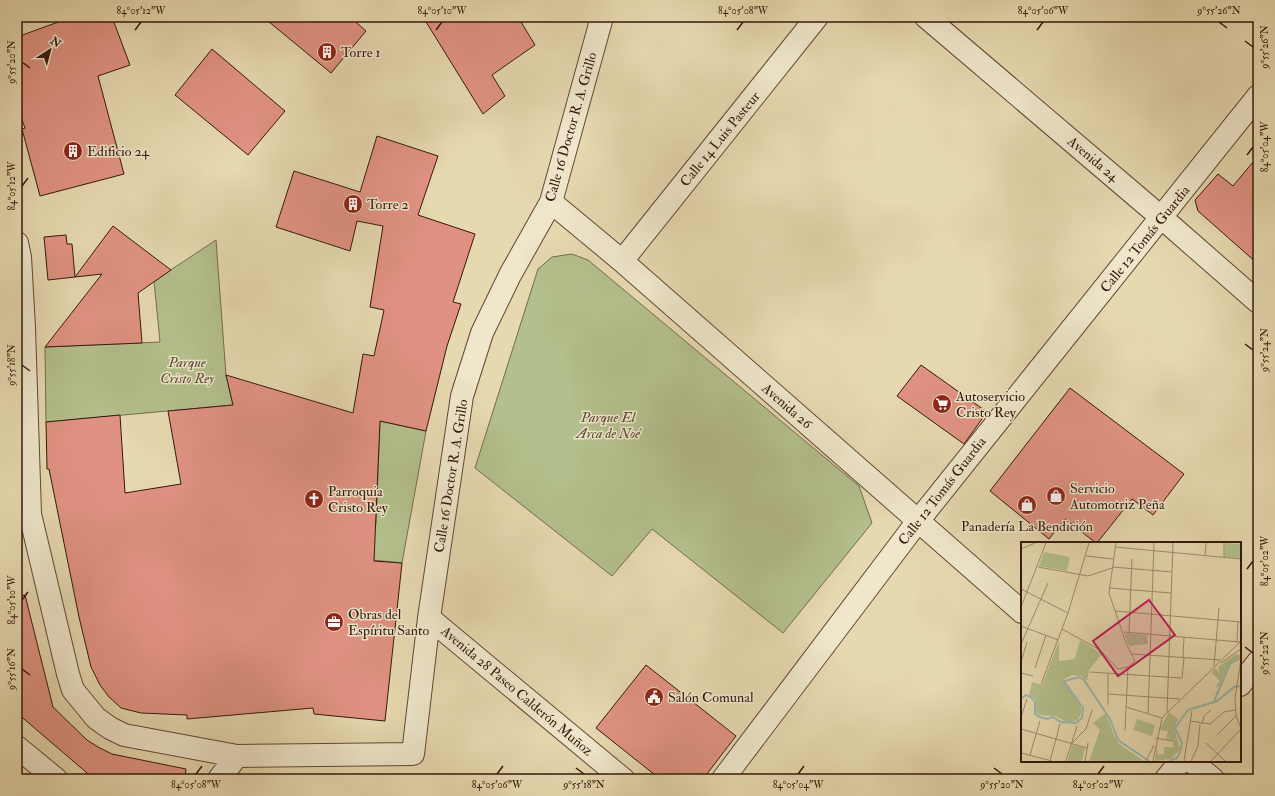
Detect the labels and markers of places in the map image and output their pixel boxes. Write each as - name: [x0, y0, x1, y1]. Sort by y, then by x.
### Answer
- building icon: Torre 1: [316, 41, 338, 63]
- place label: Torre 1: [341, 44, 381, 61]
- building icon: Edificio 24: [62, 140, 84, 162]
- place label: Edificio 24: [87, 143, 150, 160]
- building icon: Torre 2: [342, 193, 364, 215]
- place label: Torre 2: [367, 196, 409, 213]
- place label: Autoservicio Cristo Rey: [955, 388, 1025, 422]
- supermarket icon: Autoservicio Cristo Rey: [931, 393, 953, 415]
- place label: Servicio Automotriz Peña: [1069, 480, 1165, 513]
- place label: Parroquia Cristo Rey: [328, 483, 389, 517]
- shop icon: Servicio Automotriz Peña: [1045, 485, 1067, 507]
- church icon: Parroquia Cristo Rey: [303, 488, 325, 510]
- shop icon: Panadería La Bendición: [1016, 494, 1038, 516]
- place label: Panadería La Bendición: [961, 518, 1093, 535]
- place label: Obras del Espíritu Santo: [348, 606, 429, 640]
- office icon: Obras del Espíritu Santo: [323, 611, 345, 633]
- public building icon: Salón Comunal: [643, 686, 665, 708]
- place label: Salón Comunal: [668, 689, 754, 706]

